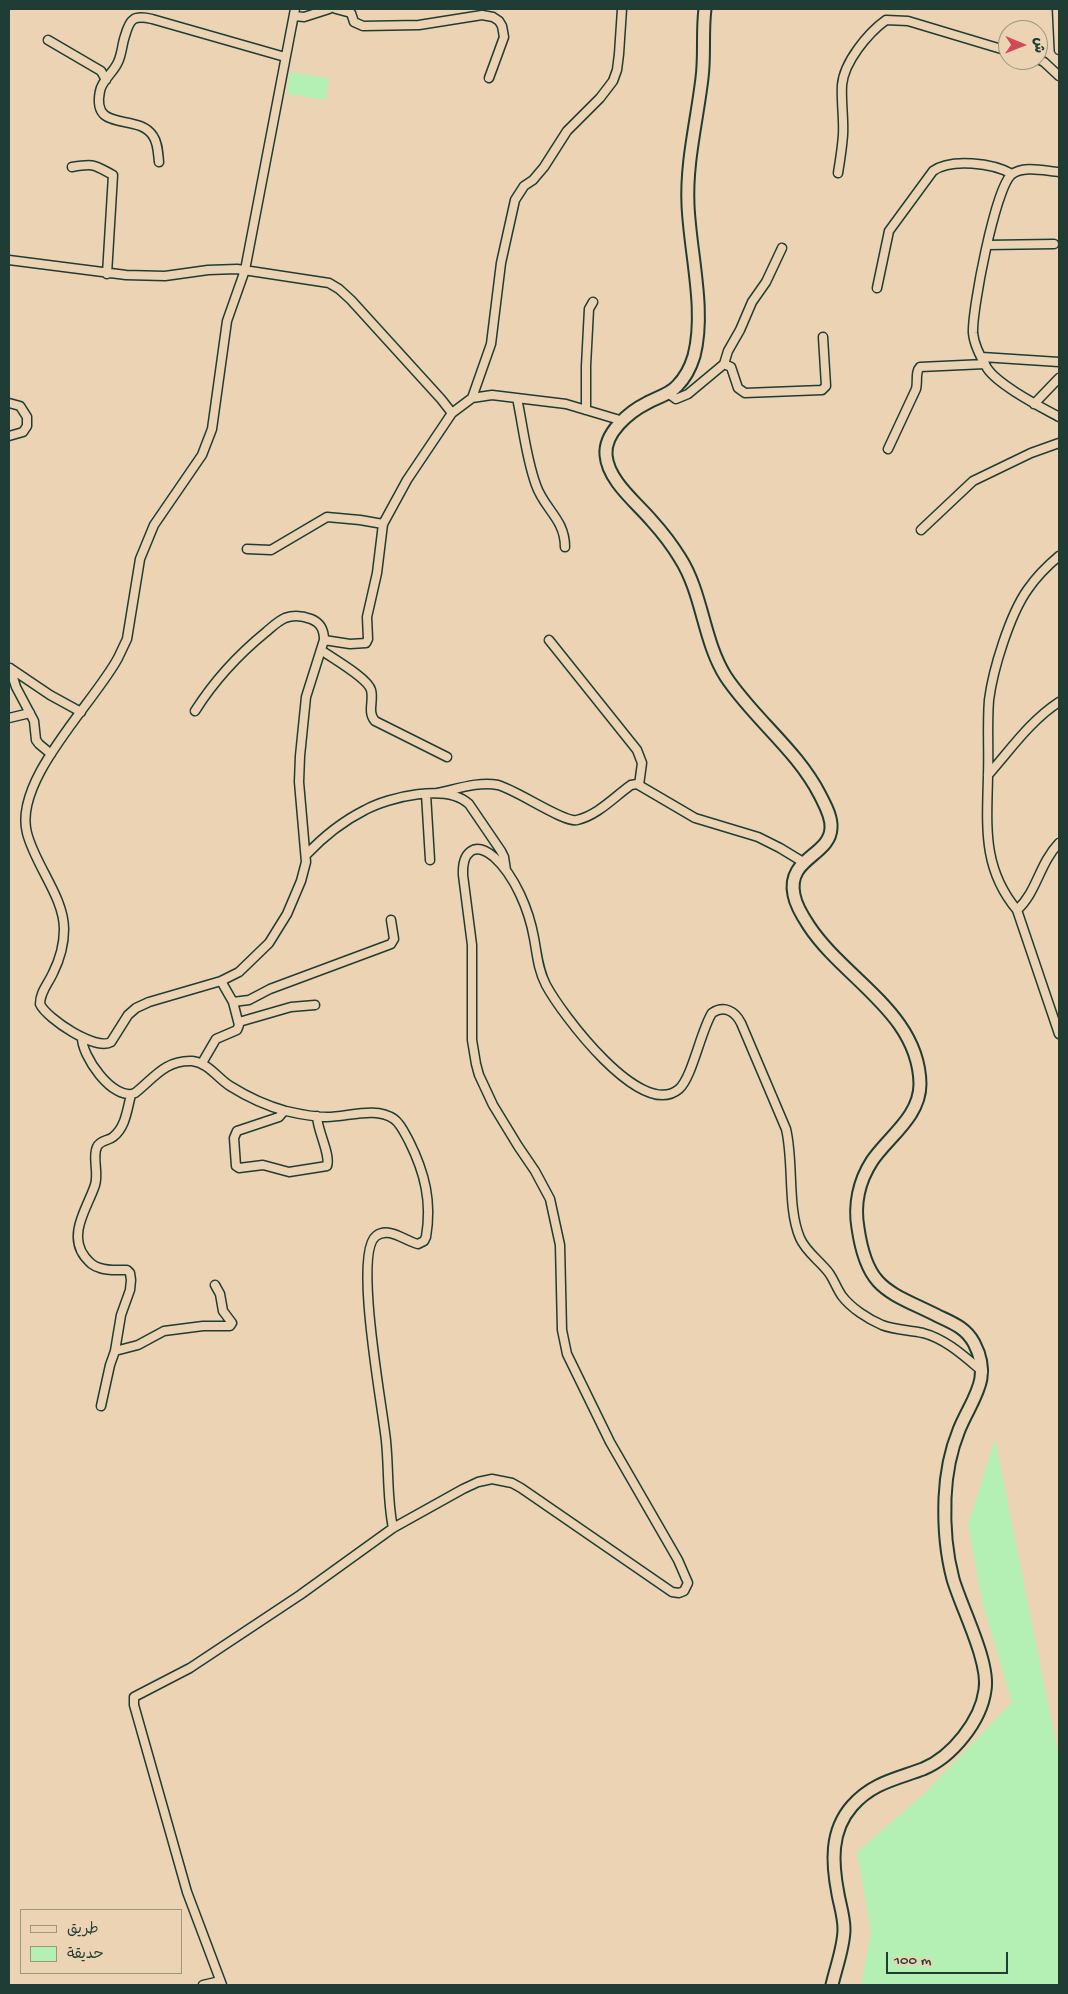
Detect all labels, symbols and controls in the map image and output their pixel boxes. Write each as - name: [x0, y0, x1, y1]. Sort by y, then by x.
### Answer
- north arrow: [998, 20, 1048, 70]
- text: ش: [1029, 37, 1046, 53]
- legend: [20, 1909, 182, 1974]
- text: طريق: [67, 1921, 99, 1939]
- scale bar: [888, 1942, 1010, 1974]
- text: حديقة: [67, 1946, 104, 1964]
- text: 100 m: [894, 1952, 931, 1970]

